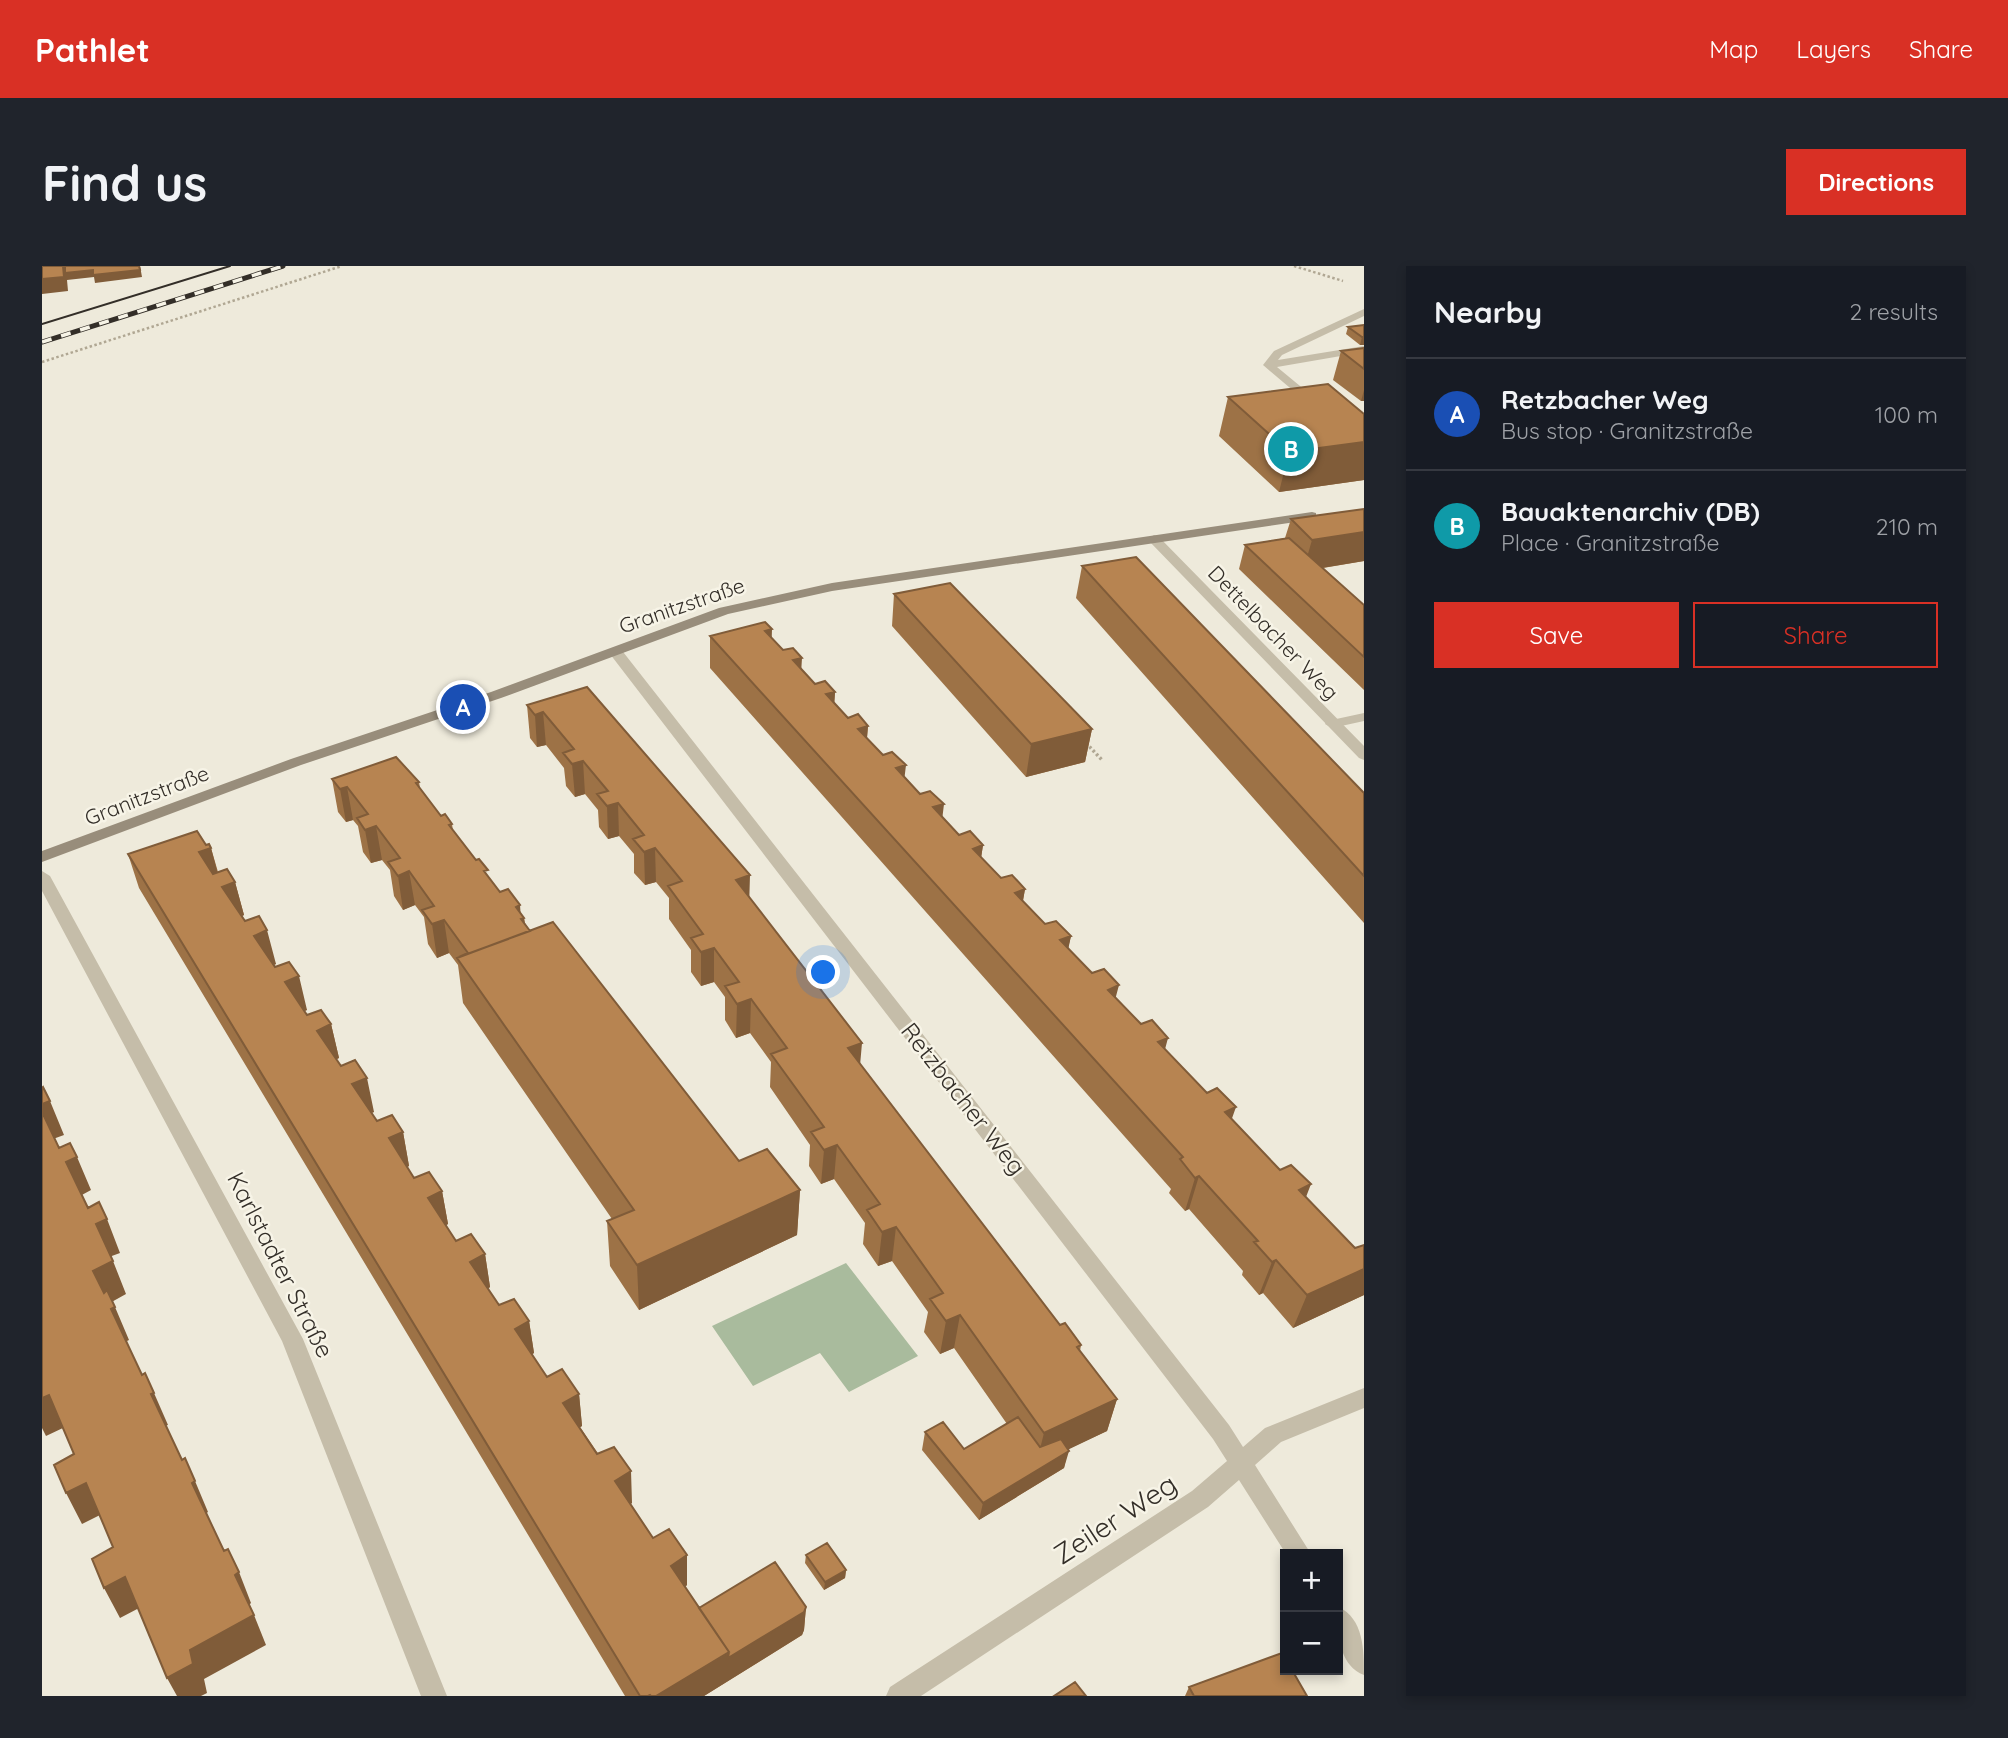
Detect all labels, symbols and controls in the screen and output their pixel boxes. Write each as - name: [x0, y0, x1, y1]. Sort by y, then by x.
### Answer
- text: Pathlet: [35, 29, 150, 70]
- text: Map: [1709, 34, 1758, 64]
- text: Layers: [1796, 34, 1871, 64]
- text: Share: [1909, 34, 1973, 64]
- button: Directions: [1786, 149, 1966, 215]
- text: Find us: [42, 152, 207, 213]
- text: Nearby: [1434, 293, 1542, 331]
- text: 2 results: [1849, 297, 1938, 326]
- text: Retzbacher Weg: [1501, 383, 1709, 416]
- text: A: [1450, 400, 1464, 429]
- text: 100 m: [1875, 400, 1938, 429]
- text: Bus stop · Granitzstraße: [1501, 416, 1753, 445]
- pin: B: [1268, 423, 1314, 475]
- text: Bauaktenarchiv (DB): [1501, 495, 1760, 528]
- text: B: [1449, 512, 1465, 541]
- text: 210 m: [1876, 512, 1938, 541]
- text: Place · Granitzstraße: [1501, 528, 1719, 557]
- street label: Dettelbacher Weg: [1203, 560, 1344, 705]
- street label: Granitzstraße: [615, 571, 748, 639]
- button: Save: [1434, 602, 1679, 668]
- button: Share: [1693, 602, 1938, 668]
- pin: A: [440, 681, 486, 733]
- street label: Granitzstraße: [81, 759, 212, 831]
- your location: [806, 955, 840, 989]
- street label: Retzbacher Weg: [895, 1016, 1033, 1180]
- street label: Karlstadter Straße: [221, 1167, 341, 1362]
- street label: Zeiler Weg: [1047, 1466, 1183, 1571]
- map controls: [1280, 1549, 1343, 1675]
- button: +: [1280, 1549, 1343, 1612]
- button: −: [1280, 1612, 1343, 1675]

